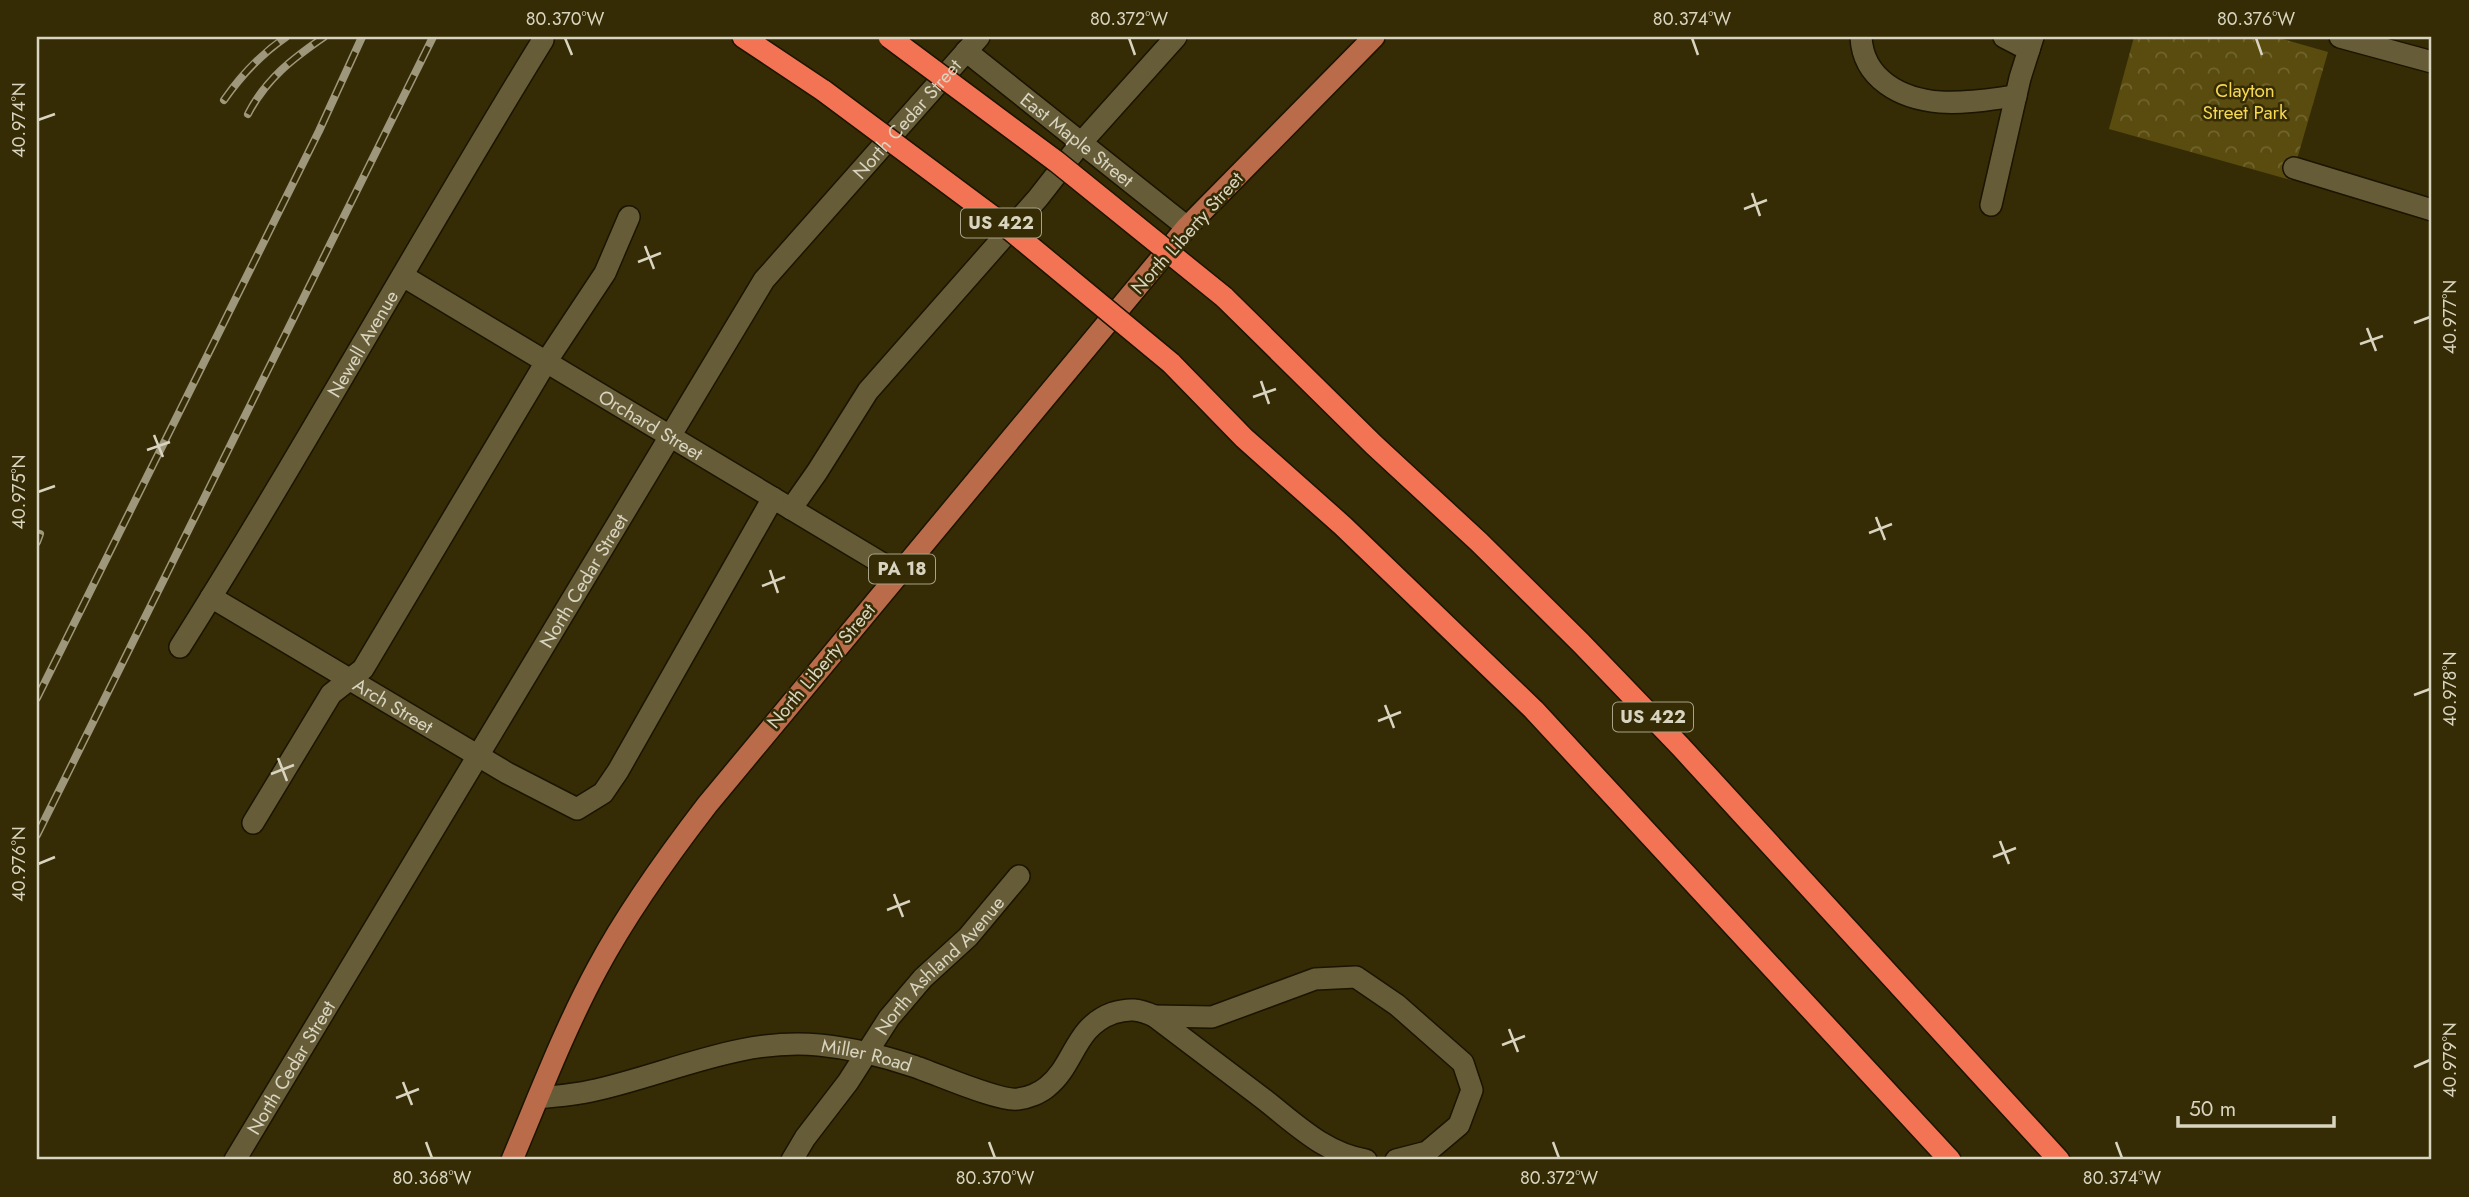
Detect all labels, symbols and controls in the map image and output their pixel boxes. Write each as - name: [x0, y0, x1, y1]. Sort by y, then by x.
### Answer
- text: 80.370°W: [526, 6, 605, 32]
- text: 80.372°W: [1090, 6, 1168, 32]
- text: 80.374°W: [1653, 6, 1731, 32]
- text: 80.376°W: [2217, 6, 2295, 32]
- street label: North Cedar Street: [846, 52, 967, 185]
- park label: Clayton Street Park: [2203, 77, 2288, 126]
- text: 40.974°N: [6, 82, 32, 158]
- street label: East Maple Street: [1015, 86, 1140, 193]
- street label: North Liberty Street: [1125, 166, 1250, 300]
- road number: US 422: [961, 208, 1041, 238]
- text: 40.977°N: [2437, 280, 2463, 354]
- street label: Newell Avenue: [320, 285, 405, 402]
- street label: Orchard Street: [593, 383, 709, 467]
- text: 40.975°N: [6, 454, 32, 530]
- street label: North Cedar Street: [532, 508, 634, 653]
- road number: PA 18: [869, 554, 935, 584]
- street label: North Liberty Street: [760, 597, 882, 735]
- text: 40.978°N: [2437, 652, 2463, 726]
- street label: Arch Street: [348, 671, 439, 740]
- road number: US 422: [1613, 702, 1693, 732]
- text: 40.976°N: [6, 826, 32, 902]
- street label: North Ashland Avenue: [868, 890, 1011, 1040]
- street label: North Cedar Street: [240, 995, 342, 1140]
- text: 40.979°N: [2437, 1022, 2463, 1098]
- street label: Miller Road: [820, 1032, 915, 1078]
- scale bar: [2178, 1085, 2334, 1129]
- text: 50 m: [2189, 1094, 2236, 1124]
- text: 80.368°W: [393, 1165, 472, 1191]
- text: 80.370°W: [956, 1165, 1035, 1191]
- text: 80.372°W: [1520, 1165, 1598, 1191]
- text: 80.374°W: [2083, 1165, 2161, 1191]

